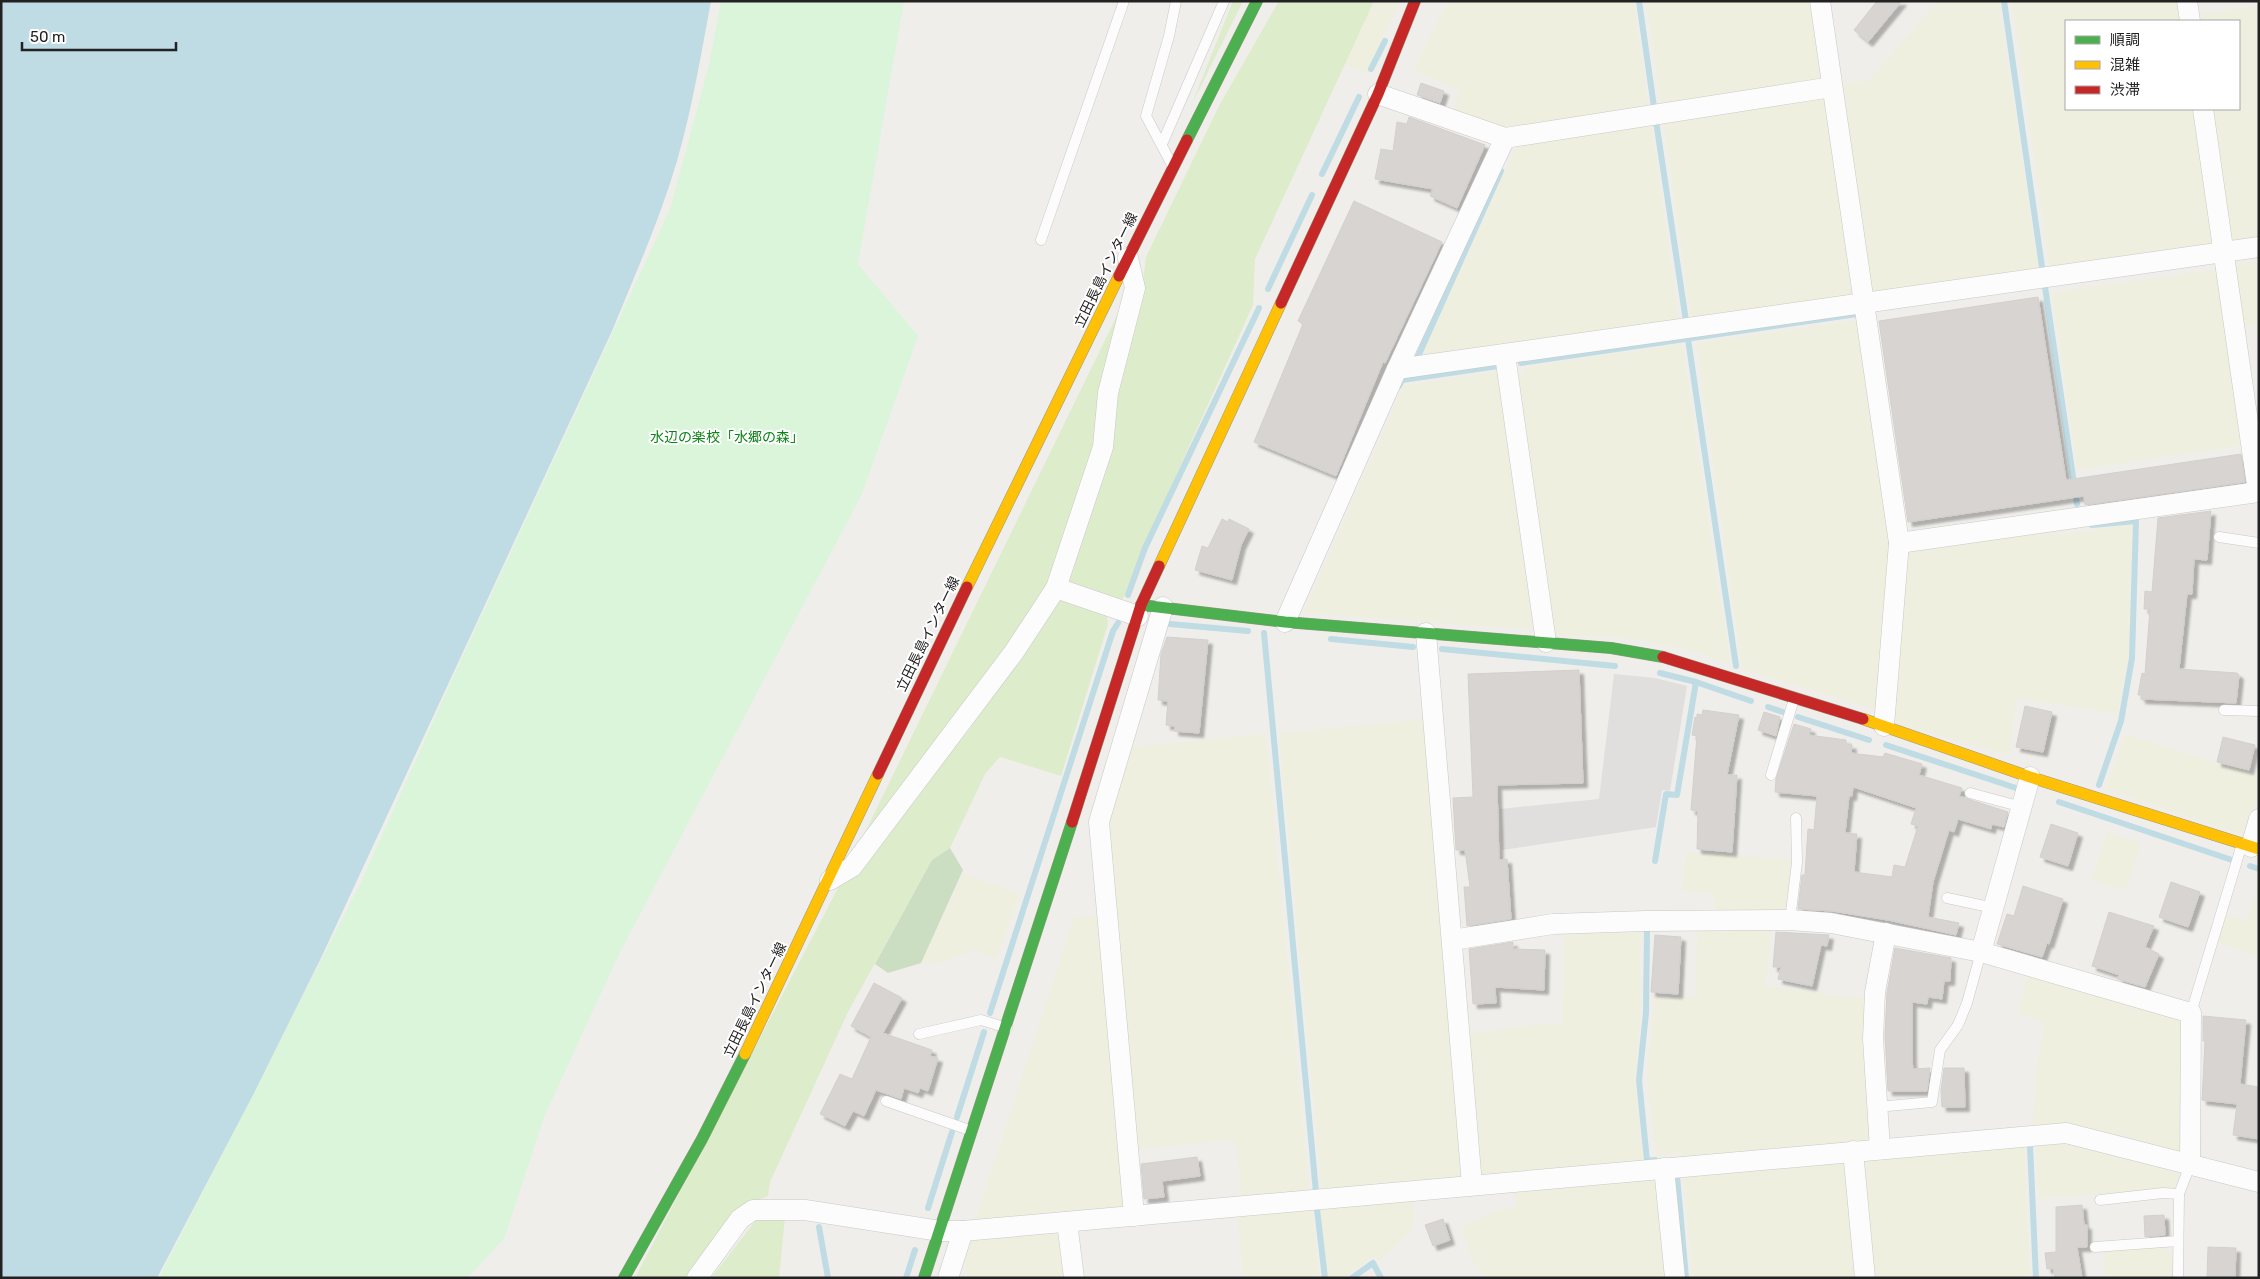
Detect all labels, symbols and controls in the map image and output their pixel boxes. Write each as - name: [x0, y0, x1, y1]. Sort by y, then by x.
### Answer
- scale bar: [22, 20, 176, 52]
- legend: [2065, 20, 2240, 110]
- text: 50 m: [30, 28, 65, 46]
- text: 順調: [2110, 31, 2140, 49]
- text: 混雑: [2110, 56, 2140, 74]
- text: 渋滞: [2110, 81, 2140, 99]
- street label: 立田長島インター線: [1071, 210, 1141, 330]
- park label: 水辺の楽校「水郷の森」: [650, 429, 804, 446]
- street label: 立田長島インター線: [893, 574, 963, 694]
- street label: 立田長島インター線: [720, 940, 790, 1060]

